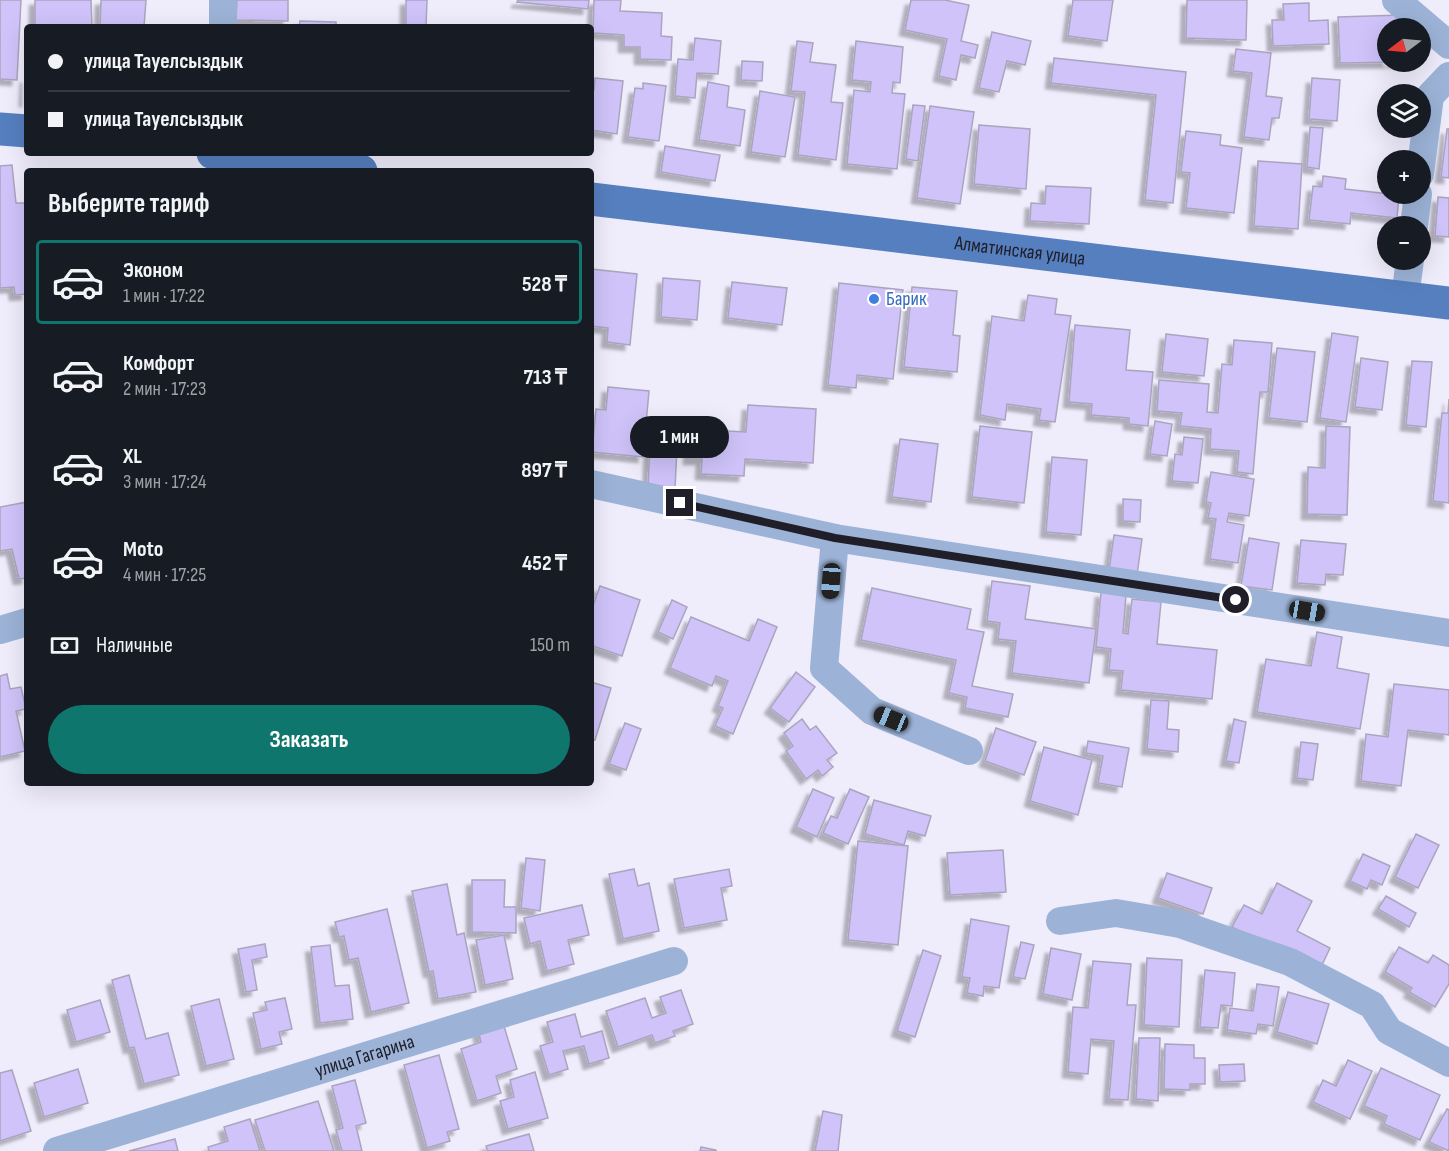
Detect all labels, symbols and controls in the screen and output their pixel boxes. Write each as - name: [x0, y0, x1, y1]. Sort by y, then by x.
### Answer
- north arrow: [1377, 18, 1431, 72]
- map controls: [1377, 18, 1431, 270]
- text: улица Тауелсыздык: [84, 48, 243, 75]
- button: layers: [1377, 84, 1431, 138]
- text: улица Тауелсыздык: [84, 106, 243, 133]
- button: +: [1377, 150, 1431, 204]
- text: Выберите тариф: [48, 188, 210, 220]
- button: −: [1377, 216, 1431, 270]
- street label: Алматинская улица: [952, 231, 1087, 271]
- icon: car: [51, 255, 105, 309]
- text: Эконом: [123, 257, 183, 284]
- text: 528 ₸: [522, 271, 567, 298]
- text: 1 мин · 17:22: [123, 284, 205, 308]
- place label: Барик: [886, 287, 927, 311]
- marker: Барик: [867, 292, 881, 306]
- icon: car: [51, 348, 105, 402]
- text: Комфорт: [123, 350, 194, 377]
- text: 713 ₸: [523, 364, 567, 391]
- text: 2 мин · 17:23: [123, 377, 207, 401]
- callout: 1 мин: [630, 416, 730, 458]
- text: 1 мин: [660, 425, 699, 449]
- icon: car: [51, 441, 105, 495]
- text: XL: [123, 443, 142, 470]
- text: 897 ₸: [521, 457, 567, 484]
- text: 3 мин · 17:24: [123, 470, 206, 494]
- route end: [666, 489, 693, 516]
- icon: car: [51, 534, 105, 588]
- text: Moto: [123, 536, 163, 563]
- text: 452 ₸: [522, 550, 567, 577]
- car: [821, 562, 841, 600]
- text: 4 мин · 17:25: [123, 563, 206, 587]
- route start: [1222, 586, 1249, 613]
- car: [1288, 599, 1326, 623]
- icon: cash: [48, 629, 81, 662]
- text: Наличные: [96, 632, 173, 659]
- text: 150 m: [530, 633, 570, 657]
- car: [871, 704, 911, 734]
- button: Заказать: [48, 705, 570, 774]
- street label: улица Гагарина: [312, 1030, 417, 1083]

